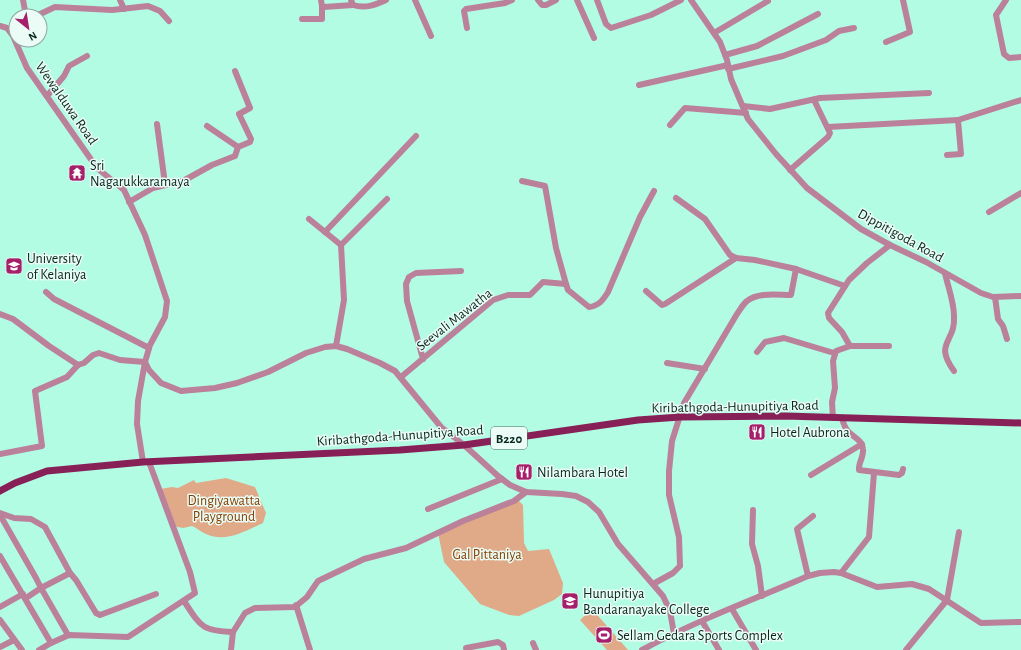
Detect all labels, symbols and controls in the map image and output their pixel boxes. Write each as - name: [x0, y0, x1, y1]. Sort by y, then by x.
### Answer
- north arrow: [8, 8, 48, 48]
- text: N: [27, 30, 39, 43]
- street label: Wewalduwa Road: [32, 60, 100, 148]
- place label: Sri Nagarukkaramaya: [90, 159, 190, 189]
- temple icon: Sri Nagarukkaramaya: [67, 163, 87, 183]
- street label: Dippitigoda Road: [855, 207, 946, 265]
- place label: University of Kelaniya: [27, 252, 87, 282]
- school or university icon: University of Kelaniya: [4, 256, 24, 276]
- street label: Seevali Mawatha: [414, 286, 495, 354]
- street label: Kiribathgoda-Hunupitiya Road: [651, 399, 819, 415]
- restaurant icon: Hotel Aubrona: [747, 422, 767, 442]
- street label: Kiribathgoda-Hunupitiya Road: [316, 423, 484, 449]
- place label: Hotel Aubrona: [770, 426, 850, 440]
- road number: B220: [491, 427, 527, 449]
- restaurant icon: Nilambara Hotel: [514, 462, 534, 482]
- place label: Nilambara Hotel: [537, 466, 628, 480]
- park label: Dingiyawatta Playground: [188, 494, 261, 524]
- park label: Gal Pittaniya: [452, 548, 522, 562]
- place label: Hunupitiya Bandaranayake College: [583, 587, 709, 617]
- school or university icon: Hunupitiya Bandaranayake College: [560, 591, 580, 611]
- sports icon: Sellam Gedara Sports Complex: [594, 625, 614, 645]
- place label: Sellam Gedara Sports Complex: [617, 629, 783, 643]

